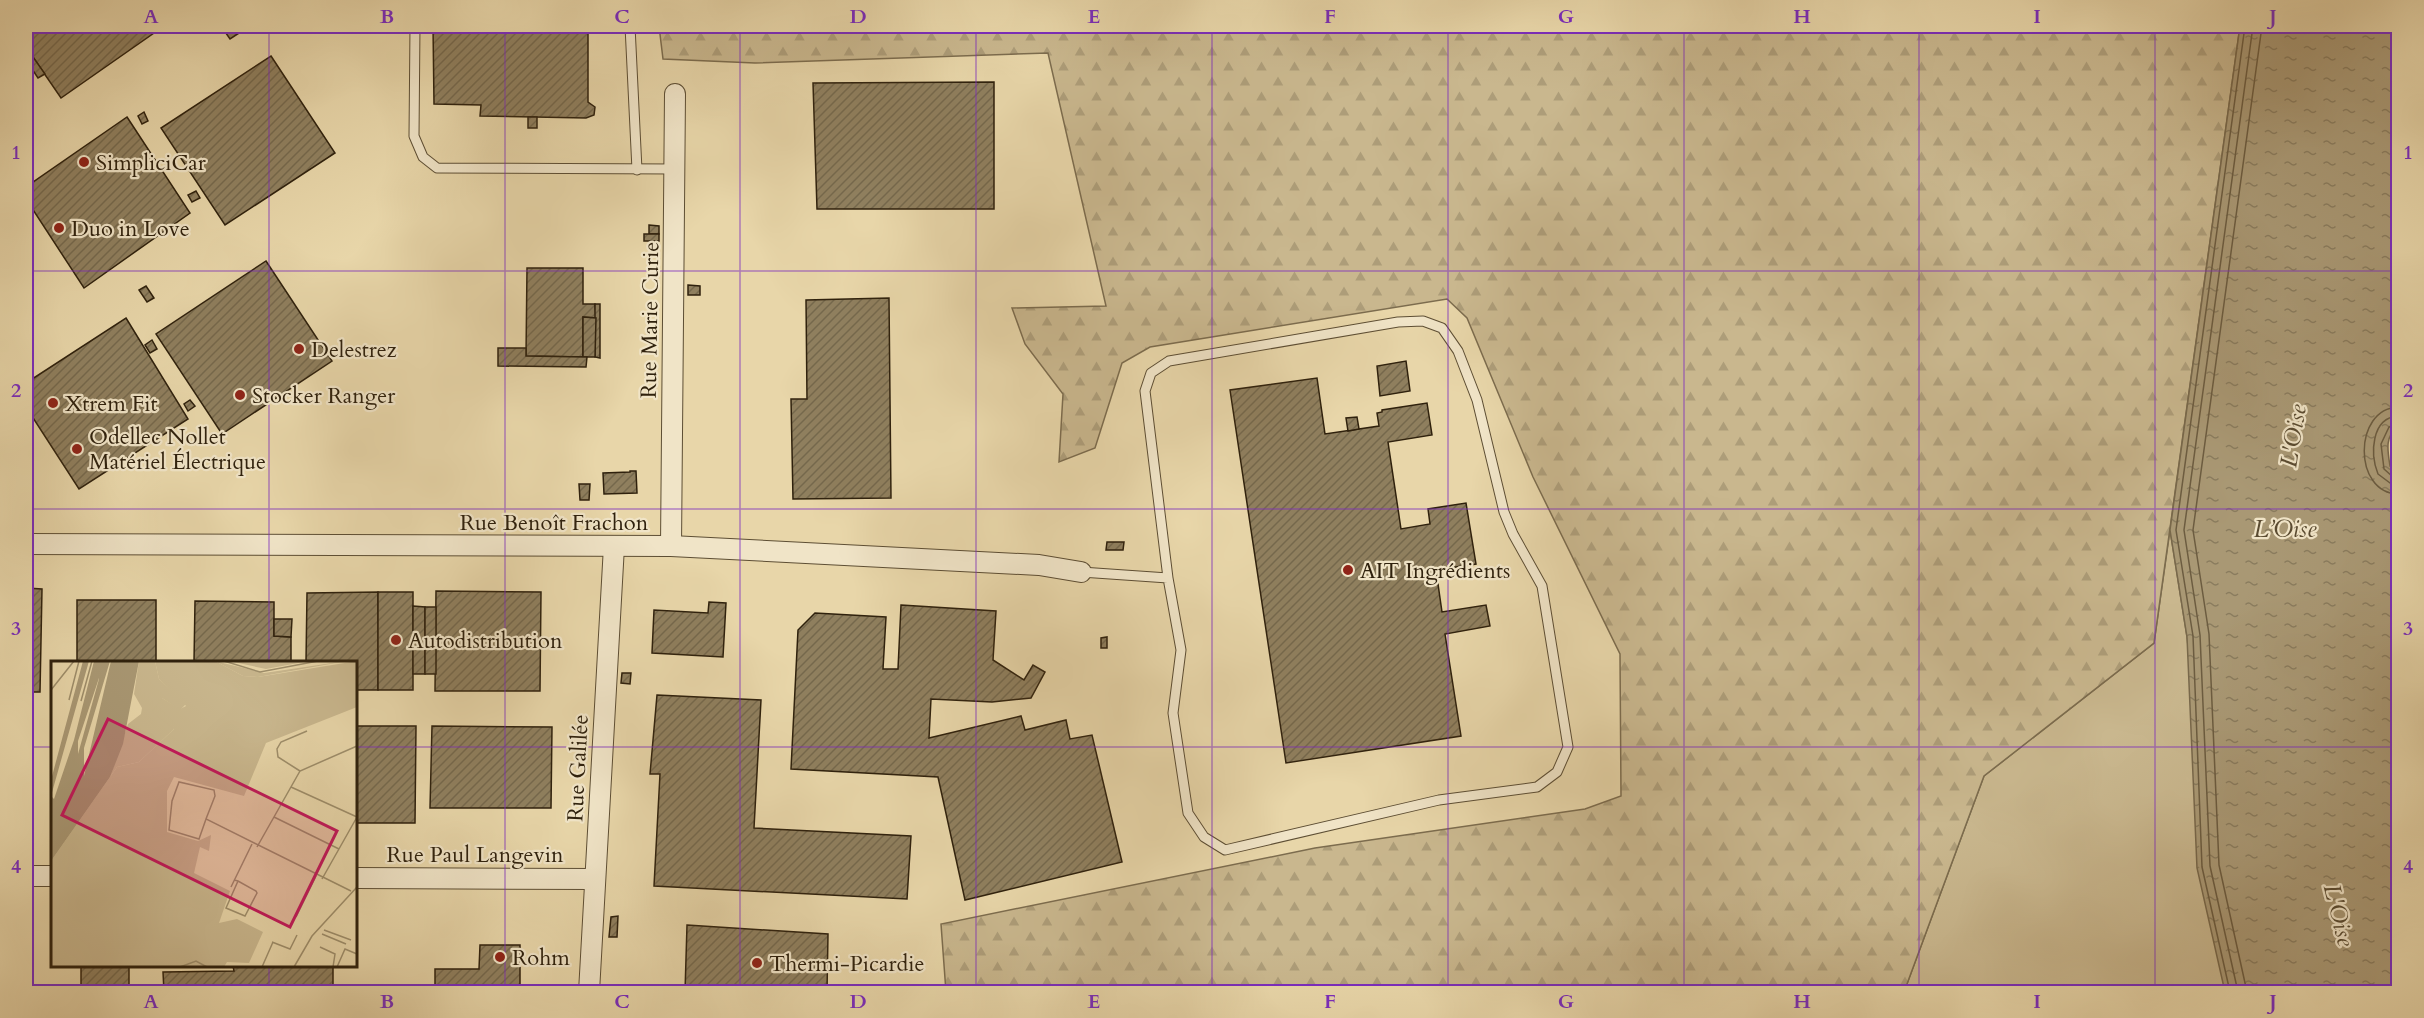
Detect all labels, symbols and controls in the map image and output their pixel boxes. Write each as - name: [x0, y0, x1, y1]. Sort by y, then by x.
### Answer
- text: A: [143, 3, 159, 30]
- text: B: [380, 3, 394, 30]
- text: C: [614, 3, 630, 30]
- text: D: [849, 3, 867, 30]
- text: E: [1088, 3, 1100, 30]
- text: F: [1324, 3, 1336, 30]
- text: G: [1558, 3, 1574, 30]
- text: H: [1793, 3, 1811, 30]
- text: I: [2033, 3, 2041, 30]
- text: J: [2266, 3, 2277, 30]
- text: 1: [11, 139, 21, 166]
- text: 1: [2403, 139, 2413, 166]
- place label: SimpliciCar: [96, 148, 207, 178]
- marker: SimpliciCar: [77, 155, 91, 169]
- place label: Duo in Love: [71, 214, 190, 244]
- marker: Duo in Love: [52, 221, 66, 235]
- street label: Rue Marie Curie: [634, 241, 666, 399]
- place label: Delestrez: [311, 335, 397, 365]
- marker: Delestrez: [292, 342, 306, 356]
- text: 2: [11, 377, 21, 404]
- text: 2: [2403, 377, 2413, 404]
- place label: Stocker Ranger: [252, 381, 396, 411]
- marker: Stocker Ranger: [233, 388, 247, 402]
- place label: Xtrem Fit: [65, 389, 158, 419]
- marker: Xtrem Fit: [46, 396, 60, 410]
- water label: L'Oise: [2272, 401, 2315, 470]
- place label: Odellec Nollet Matériel Électrique: [89, 422, 266, 477]
- marker: Odellec Nollet Matériel Électrique: [70, 442, 84, 456]
- street label: Rue Benoît Frachon: [460, 508, 649, 538]
- water label: L’Oise: [2254, 513, 2317, 546]
- place label: AIT Ingrédients: [1360, 556, 1510, 586]
- marker: AIT Ingrédients: [1341, 563, 1355, 577]
- text: 3: [11, 615, 21, 642]
- text: 3: [2403, 615, 2413, 642]
- place label: Autodistribution: [408, 626, 563, 656]
- marker: Autodistribution: [389, 633, 403, 647]
- inset map: [51, 661, 357, 967]
- street label: Rue Galilée: [560, 714, 596, 823]
- street label: Rue Paul Langevin: [387, 840, 564, 870]
- text: 4: [11, 853, 21, 880]
- text: 4: [2403, 853, 2413, 880]
- water label: L'Oise: [2315, 880, 2362, 951]
- place label: Rohm: [512, 943, 570, 973]
- place label: Thermi-Picardie: [769, 949, 924, 979]
- marker: Rohm: [493, 950, 507, 964]
- marker: Thermi-Picardie: [750, 956, 764, 970]
- text: A: [143, 988, 159, 1015]
- text: B: [380, 988, 394, 1015]
- text: C: [614, 988, 630, 1015]
- text: D: [849, 988, 867, 1015]
- text: E: [1088, 988, 1100, 1015]
- text: F: [1324, 988, 1336, 1015]
- text: G: [1558, 988, 1574, 1015]
- text: H: [1793, 988, 1811, 1015]
- text: I: [2033, 988, 2041, 1015]
- text: J: [2266, 988, 2277, 1015]

